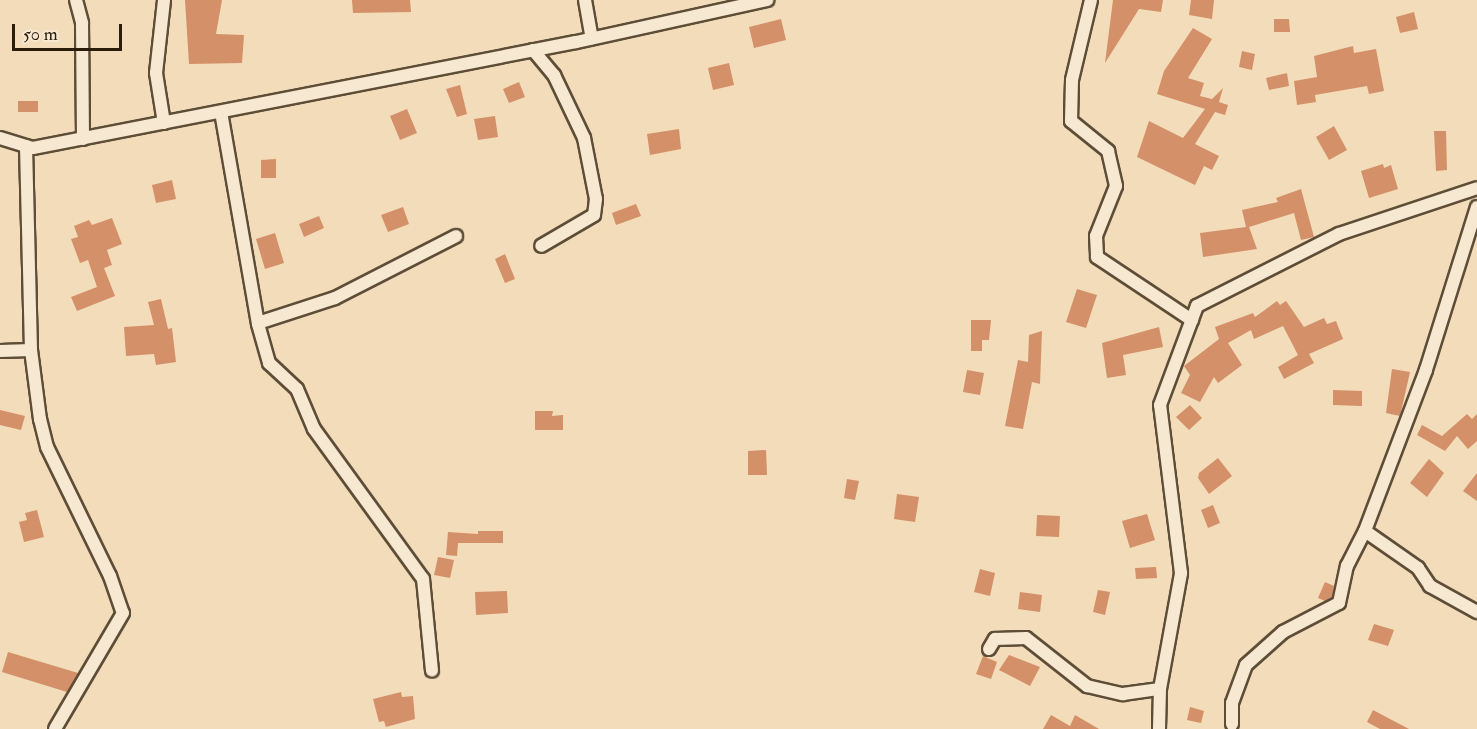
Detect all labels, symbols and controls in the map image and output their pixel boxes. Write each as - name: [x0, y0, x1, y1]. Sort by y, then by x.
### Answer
- scale bar: [15, 12, 124, 50]
- text: 50 m: [23, 23, 58, 46]

